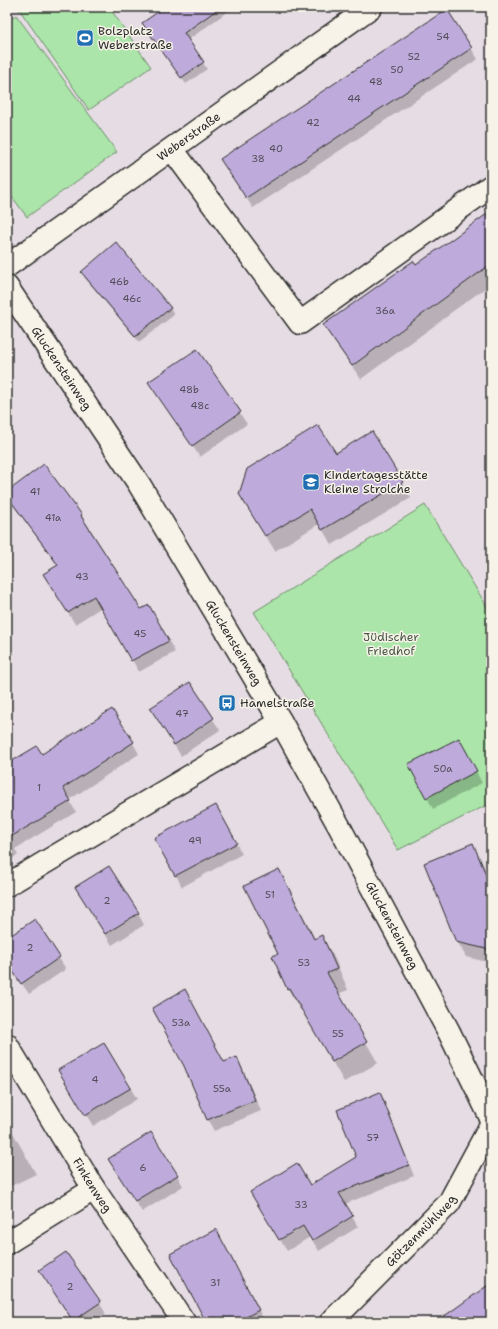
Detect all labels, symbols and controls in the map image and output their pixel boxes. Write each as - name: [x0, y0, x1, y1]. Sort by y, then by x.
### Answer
- place label: Bolzplatz Weberstraße: [98, 23, 173, 53]
- sports icon: Bolzplatz Weberstraße: [75, 28, 95, 48]
- house number: 54: [437, 30, 449, 43]
- house number: 52: [408, 50, 420, 63]
- house number: 50: [390, 63, 404, 76]
- house number: 48: [369, 75, 383, 88]
- house number: 44: [347, 92, 361, 105]
- street label: Weberstraße: [154, 109, 224, 165]
- house number: 42: [306, 116, 320, 129]
- house number: 40: [269, 142, 283, 155]
- house number: 38: [251, 152, 265, 165]
- house number: 46b: [109, 275, 129, 288]
- house number: 46c: [123, 292, 141, 305]
- house number: 36a: [375, 304, 396, 317]
- street label: Gluckensteinweg: [28, 323, 95, 413]
- house number: 48b: [179, 383, 199, 396]
- house number: 48c: [191, 399, 209, 412]
- place label: Kindertagesstätte Kleine Strolche: [324, 467, 428, 497]
- school or university icon: Kindertagesstätte Kleine Strolche: [301, 472, 321, 492]
- house number: 41: [30, 485, 40, 498]
- house number: 41a: [45, 511, 62, 524]
- house number: 43: [75, 570, 89, 583]
- street label: Gluckensteinweg: [202, 597, 266, 689]
- house number: 45: [134, 627, 146, 640]
- park label: Jüdischer Friedhof: [363, 629, 419, 659]
- bus stop icon: Hamelstraße: [217, 693, 237, 713]
- place label: Hamelstraße: [240, 695, 315, 711]
- house number: 47: [175, 707, 189, 720]
- house number: 50a: [434, 762, 453, 775]
- house number: 1: [37, 781, 41, 794]
- house number: 49: [188, 834, 202, 847]
- street label: Gluckensteinweg: [362, 879, 422, 972]
- house number: 51: [265, 888, 275, 901]
- house number: 2: [104, 894, 111, 907]
- house number: 2: [27, 941, 34, 954]
- house number: 53: [298, 956, 310, 969]
- house number: 53a: [172, 1016, 191, 1029]
- house number: 55: [332, 1027, 344, 1040]
- house number: 4: [92, 1073, 99, 1086]
- house number: 55a: [213, 1082, 232, 1095]
- house number: 57: [367, 1131, 379, 1144]
- street label: Finkenweg: [69, 1155, 116, 1216]
- house number: 6: [140, 1161, 147, 1174]
- street label: Götzenmühlweg: [382, 1192, 460, 1270]
- house number: 33: [294, 1198, 308, 1211]
- house number: 31: [210, 1276, 220, 1289]
- house number: 2: [67, 1280, 74, 1293]

